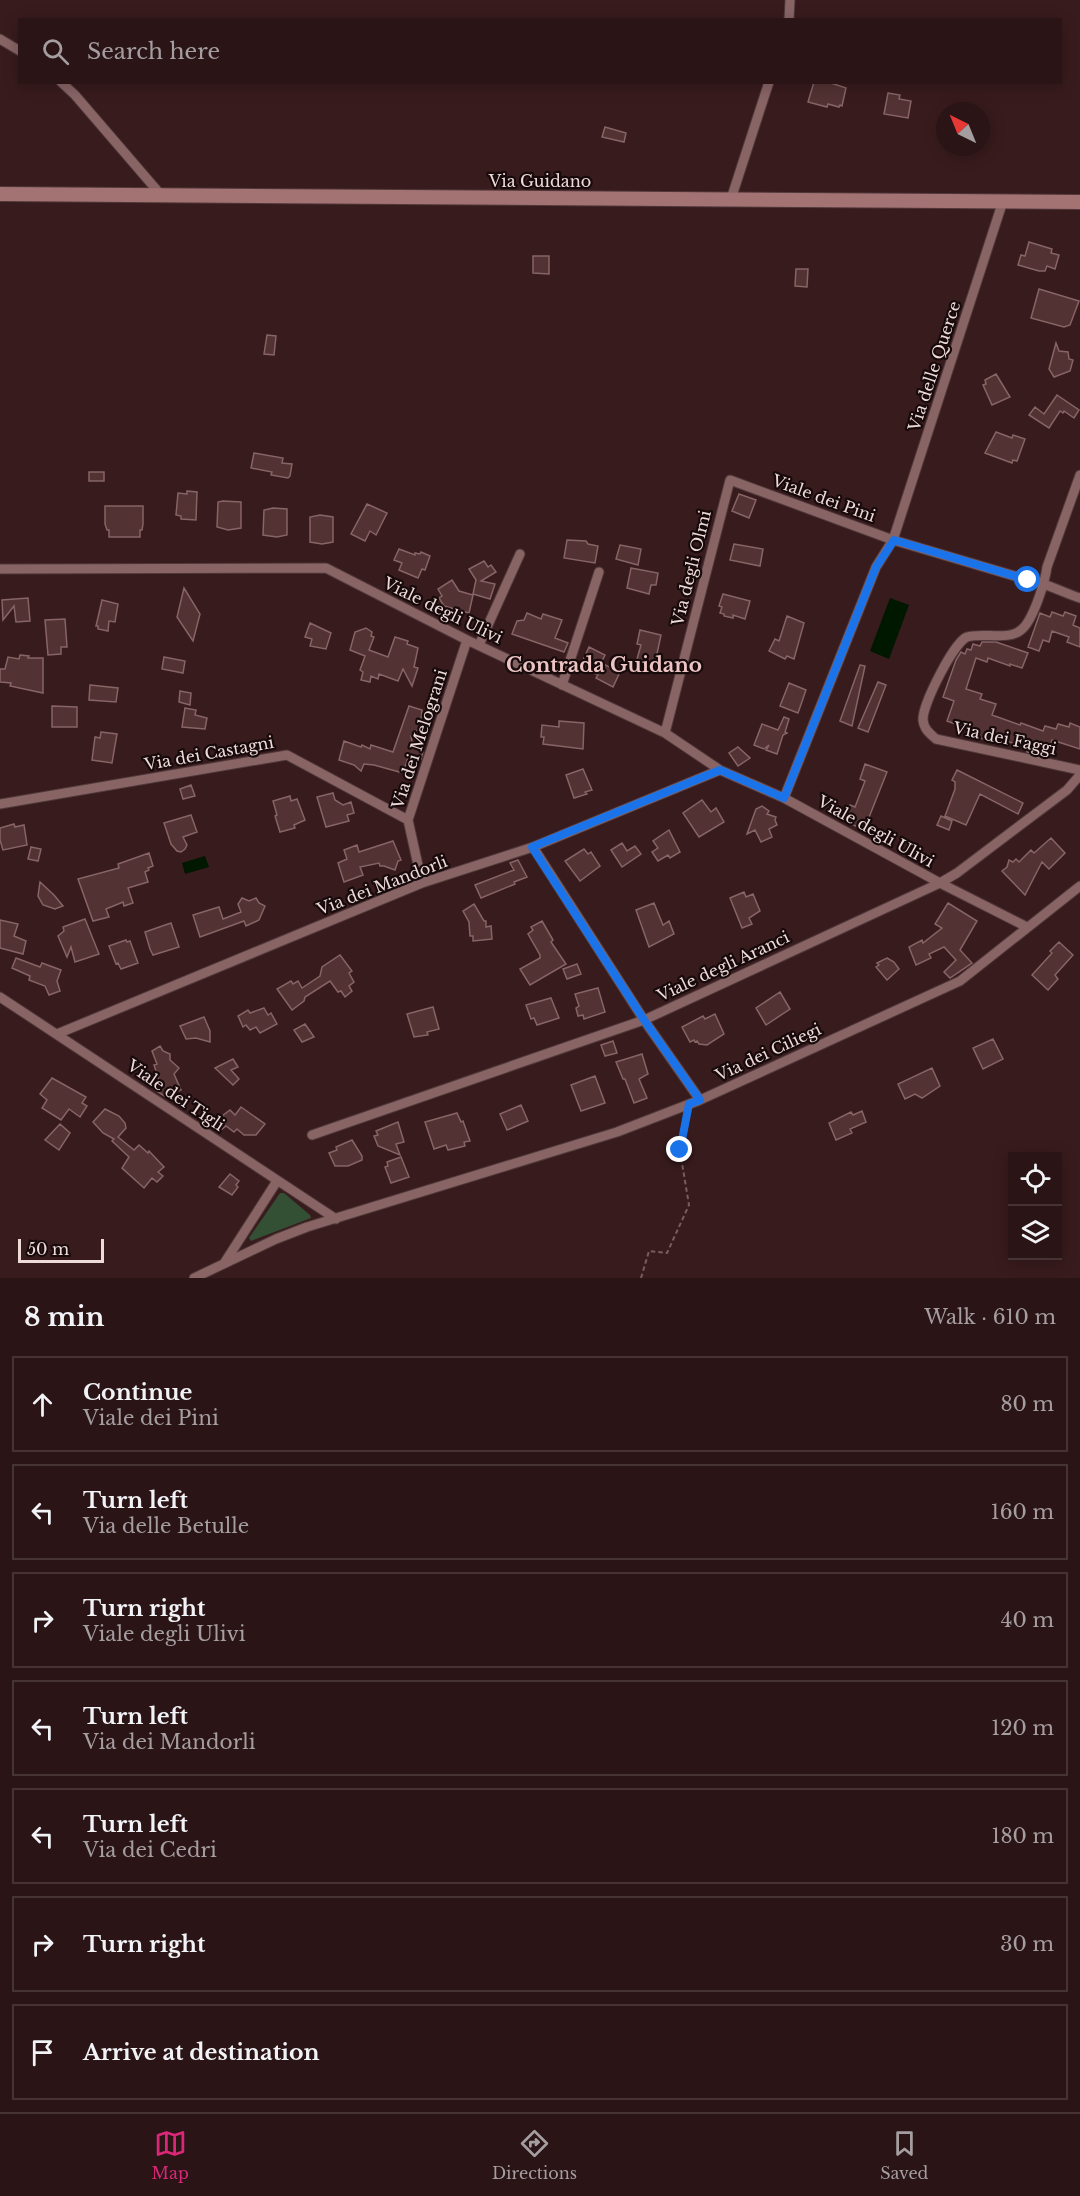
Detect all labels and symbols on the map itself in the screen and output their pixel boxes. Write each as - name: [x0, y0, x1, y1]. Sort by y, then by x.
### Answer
- north arrow: [936, 102, 990, 156]
- street label: Via Guidano: [488, 171, 591, 191]
- street label: Via delle Querce: [903, 298, 964, 434]
- street label: Viale dei Pini: [769, 470, 879, 526]
- street label: Via degli Olmi: [667, 507, 715, 629]
- route start: [1014, 566, 1040, 592]
- street label: Viale degli Ulivi: [379, 572, 506, 648]
- district label: Contrada Guidano: [506, 653, 702, 677]
- street label: Via dei Melograni: [387, 666, 451, 812]
- street label: Via dei Faggi: [951, 717, 1059, 759]
- street label: Via dei Castagni: [142, 732, 276, 774]
- street label: Viale degli Ulivi: [813, 790, 938, 872]
- street label: Via dei Mandorli: [313, 851, 451, 919]
- street label: Viale degli Aranci: [653, 926, 793, 1006]
- street label: Via dei Ciliegi: [711, 1019, 825, 1086]
- street label: Viale dei Tigli: [123, 1054, 229, 1135]
- route end: [666, 1136, 692, 1162]
- scale bar: [18, 1236, 104, 1264]

